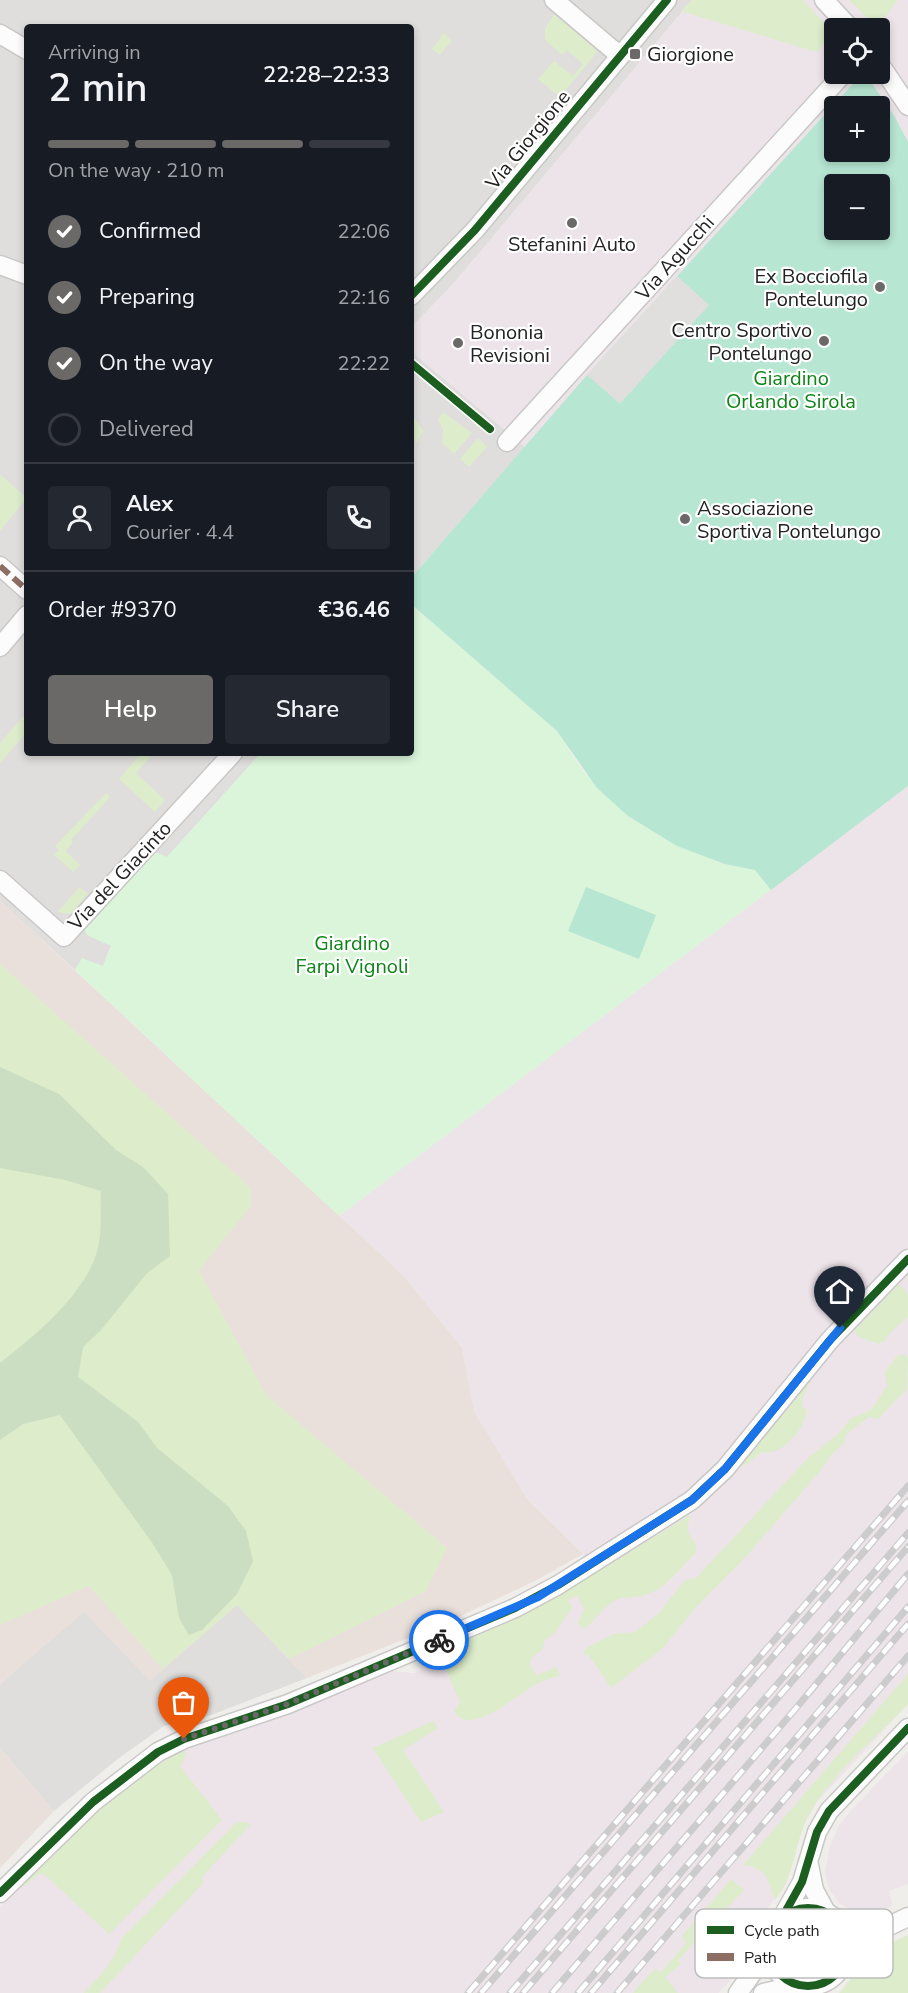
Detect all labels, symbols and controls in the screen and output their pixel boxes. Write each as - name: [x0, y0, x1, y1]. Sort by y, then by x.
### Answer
- map controls: [824, 18, 890, 240]
- button: locate: [824, 18, 890, 84]
- text: Arriving in: [48, 39, 141, 66]
- place label: Giorgione: [647, 41, 734, 68]
- marker: Giorgione: [628, 47, 642, 61]
- text: 22:28–22:33: [263, 60, 390, 90]
- text: 2 min: [48, 62, 147, 115]
- street label: Via Giorgione: [479, 85, 577, 196]
- button: +: [824, 96, 890, 162]
- text: On the way · 210 m: [48, 157, 224, 184]
- button: −: [824, 174, 890, 240]
- street label: Via Agucchi: [629, 210, 720, 307]
- icon: check: [48, 215, 81, 248]
- text: Confirmed: [99, 216, 201, 246]
- marker: Stefanini Auto: [565, 216, 579, 230]
- text: 22:06: [337, 218, 390, 245]
- place label: Stefanini Auto: [508, 231, 636, 258]
- place label: Ex Bocciofila Pontelungo: [754, 263, 868, 313]
- marker: Ex Bocciofila Pontelungo: [873, 280, 887, 294]
- icon: check: [48, 281, 81, 314]
- text: Preparing: [99, 282, 195, 312]
- text: 22:16: [337, 284, 390, 311]
- place label: Centro Sportivo Pontelungo: [671, 317, 812, 367]
- place label: Bononia Revisioni: [470, 319, 550, 369]
- marker: Centro Sportivo Pontelungo: [817, 334, 831, 348]
- marker: Bononia Revisioni: [451, 336, 465, 350]
- icon: check: [48, 347, 81, 380]
- text: On the way: [99, 348, 213, 378]
- text: 22:22: [337, 350, 390, 377]
- park label: Giardino Orlando Sirola: [726, 365, 856, 415]
- text: Delivered: [99, 414, 194, 444]
- button: person: [48, 486, 111, 549]
- button: phone: [327, 486, 390, 549]
- text: Alex: [126, 489, 173, 519]
- place label: Associazione Sportiva Pontelungo: [697, 495, 881, 545]
- marker: Associazione Sportiva Pontelungo: [678, 512, 692, 526]
- text: Courier · 4.4: [126, 519, 234, 546]
- text: Order #9370: [48, 595, 177, 625]
- text: €36.46: [319, 595, 390, 625]
- button: Help: [48, 675, 213, 744]
- button: Share: [225, 675, 390, 744]
- street label: Via del Giacinto: [62, 815, 178, 937]
- park label: Giardino Farpi Vignoli: [296, 930, 408, 980]
- pin: [814, 1266, 865, 1328]
- icon: home: [823, 1275, 856, 1308]
- courier: [409, 1610, 469, 1670]
- icon: bike: [423, 1624, 456, 1657]
- pin: [158, 1677, 209, 1739]
- icon: bag: [167, 1686, 200, 1719]
- legend: [695, 1909, 893, 1978]
- text: Cycle path: [744, 1920, 820, 1942]
- text: Path: [744, 1947, 777, 1969]

